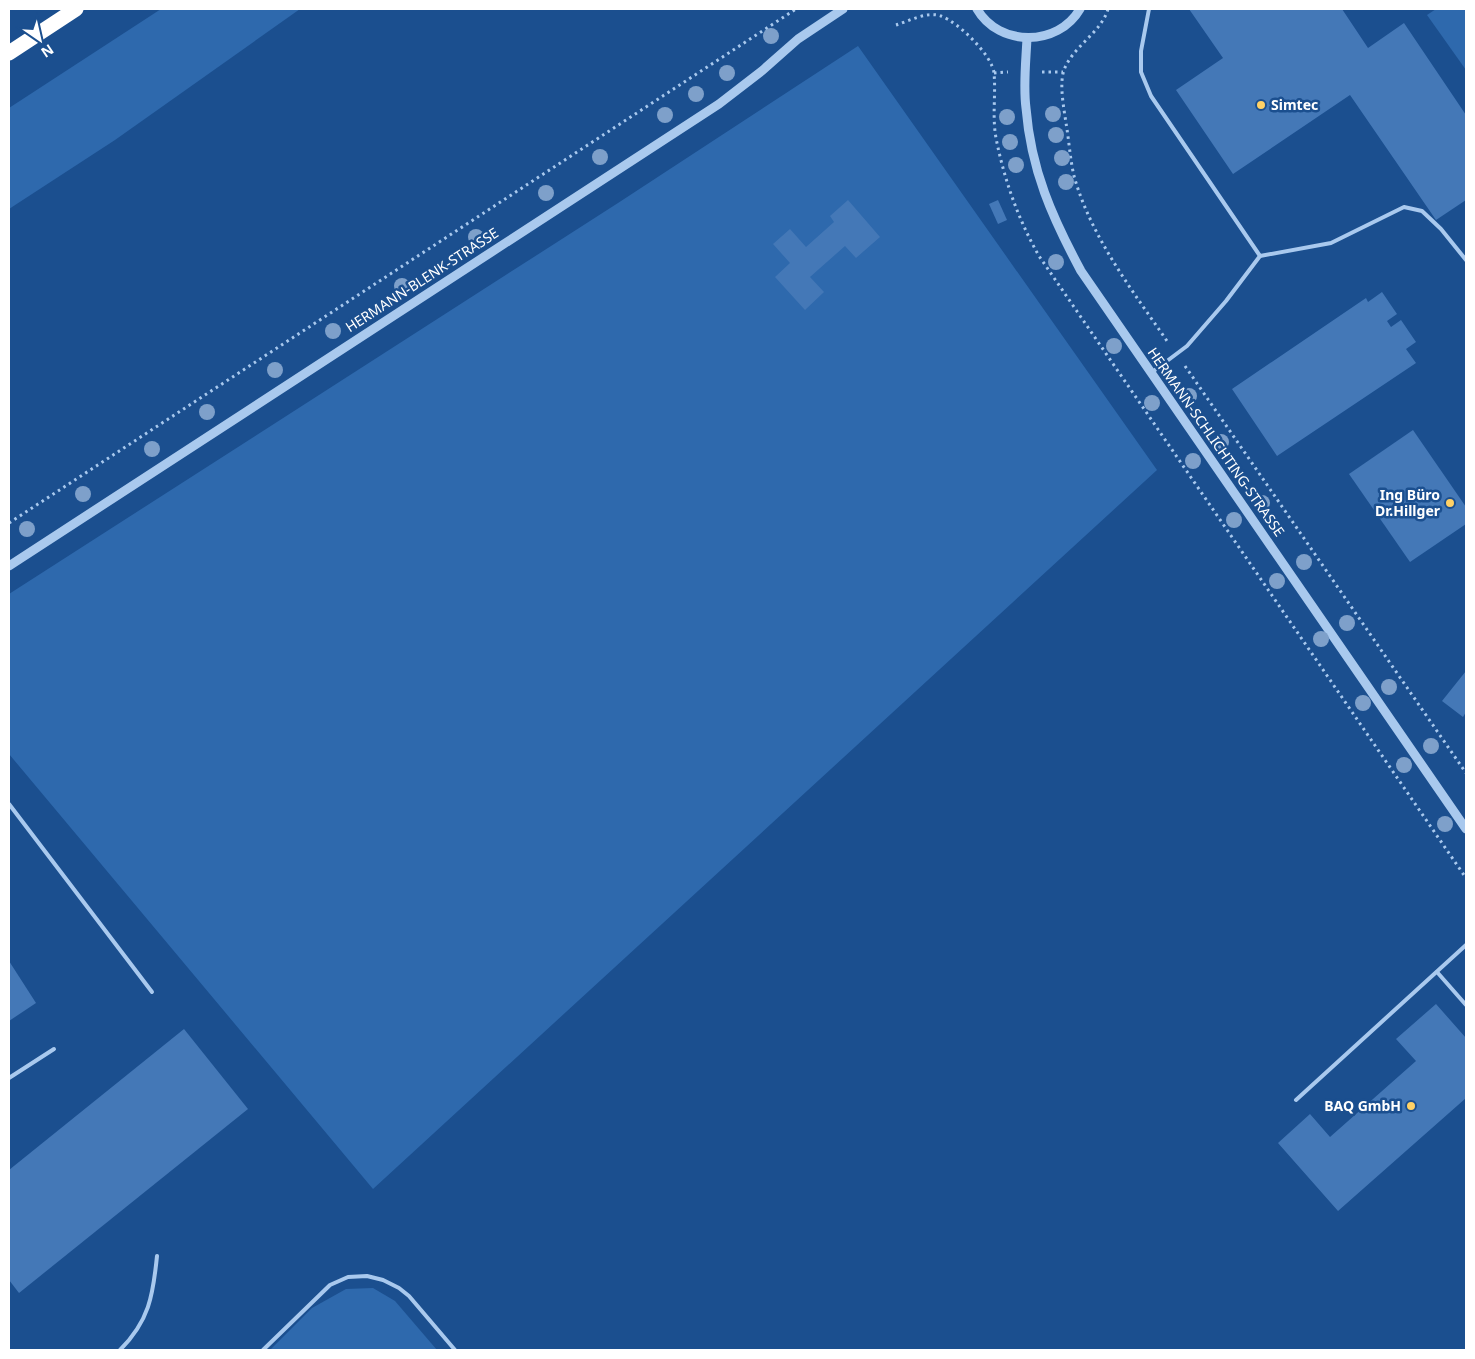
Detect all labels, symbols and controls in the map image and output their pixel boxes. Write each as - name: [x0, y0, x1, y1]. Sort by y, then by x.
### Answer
- north arrow: [15, 15, 65, 65]
- text: N: [38, 40, 58, 62]
- place label: Simtec: [1271, 95, 1318, 114]
- marker: Simtec: [1255, 99, 1267, 111]
- street label: HERMANN-BLENK-STRASSE: [342, 223, 502, 336]
- street label: HERMANN-SCHLICHTING-STRASSE: [1144, 343, 1289, 540]
- place label: Ing Büro Dr.Hillger: [1375, 485, 1441, 520]
- marker: Ing Büro Dr.Hillger: [1444, 497, 1456, 509]
- place label: BAQ GmbH: [1324, 1096, 1401, 1115]
- marker: BAQ GmbH: [1405, 1100, 1417, 1112]

